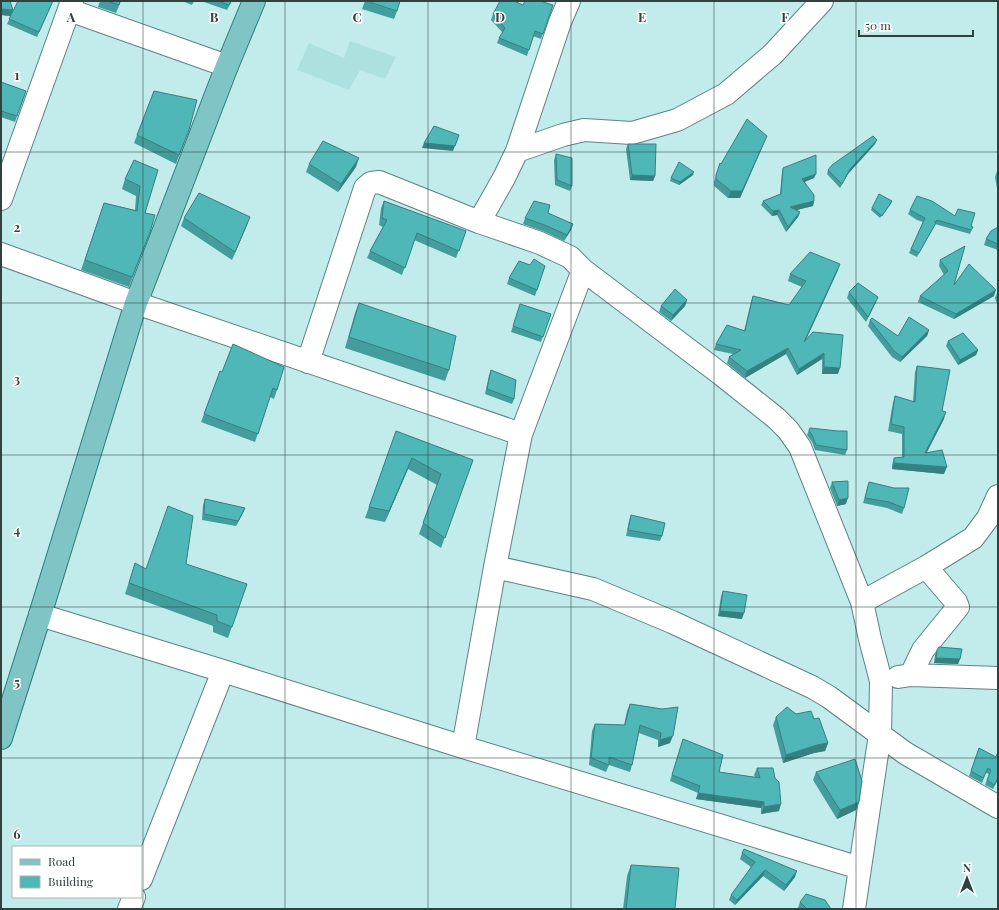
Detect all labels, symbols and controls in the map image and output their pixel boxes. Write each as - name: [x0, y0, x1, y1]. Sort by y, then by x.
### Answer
- text: A: [66, 8, 76, 25]
- text: B: [210, 8, 219, 25]
- text: C: [352, 8, 362, 25]
- text: D: [495, 8, 505, 25]
- text: E: [638, 8, 646, 25]
- text: F: [781, 8, 789, 25]
- scale bar: [859, 12, 973, 38]
- text: 50 m: [865, 17, 891, 33]
- text: 1: [15, 66, 20, 83]
- text: 2: [14, 218, 21, 235]
- text: 3: [14, 370, 20, 387]
- text: 4: [14, 521, 21, 538]
- text: 5: [14, 673, 20, 690]
- text: 6: [13, 825, 21, 842]
- legend: [12, 846, 142, 898]
- text: Road: [48, 853, 75, 869]
- north arrow: [947, 858, 987, 898]
- text: N: [963, 860, 971, 875]
- text: Building: [48, 873, 94, 889]

